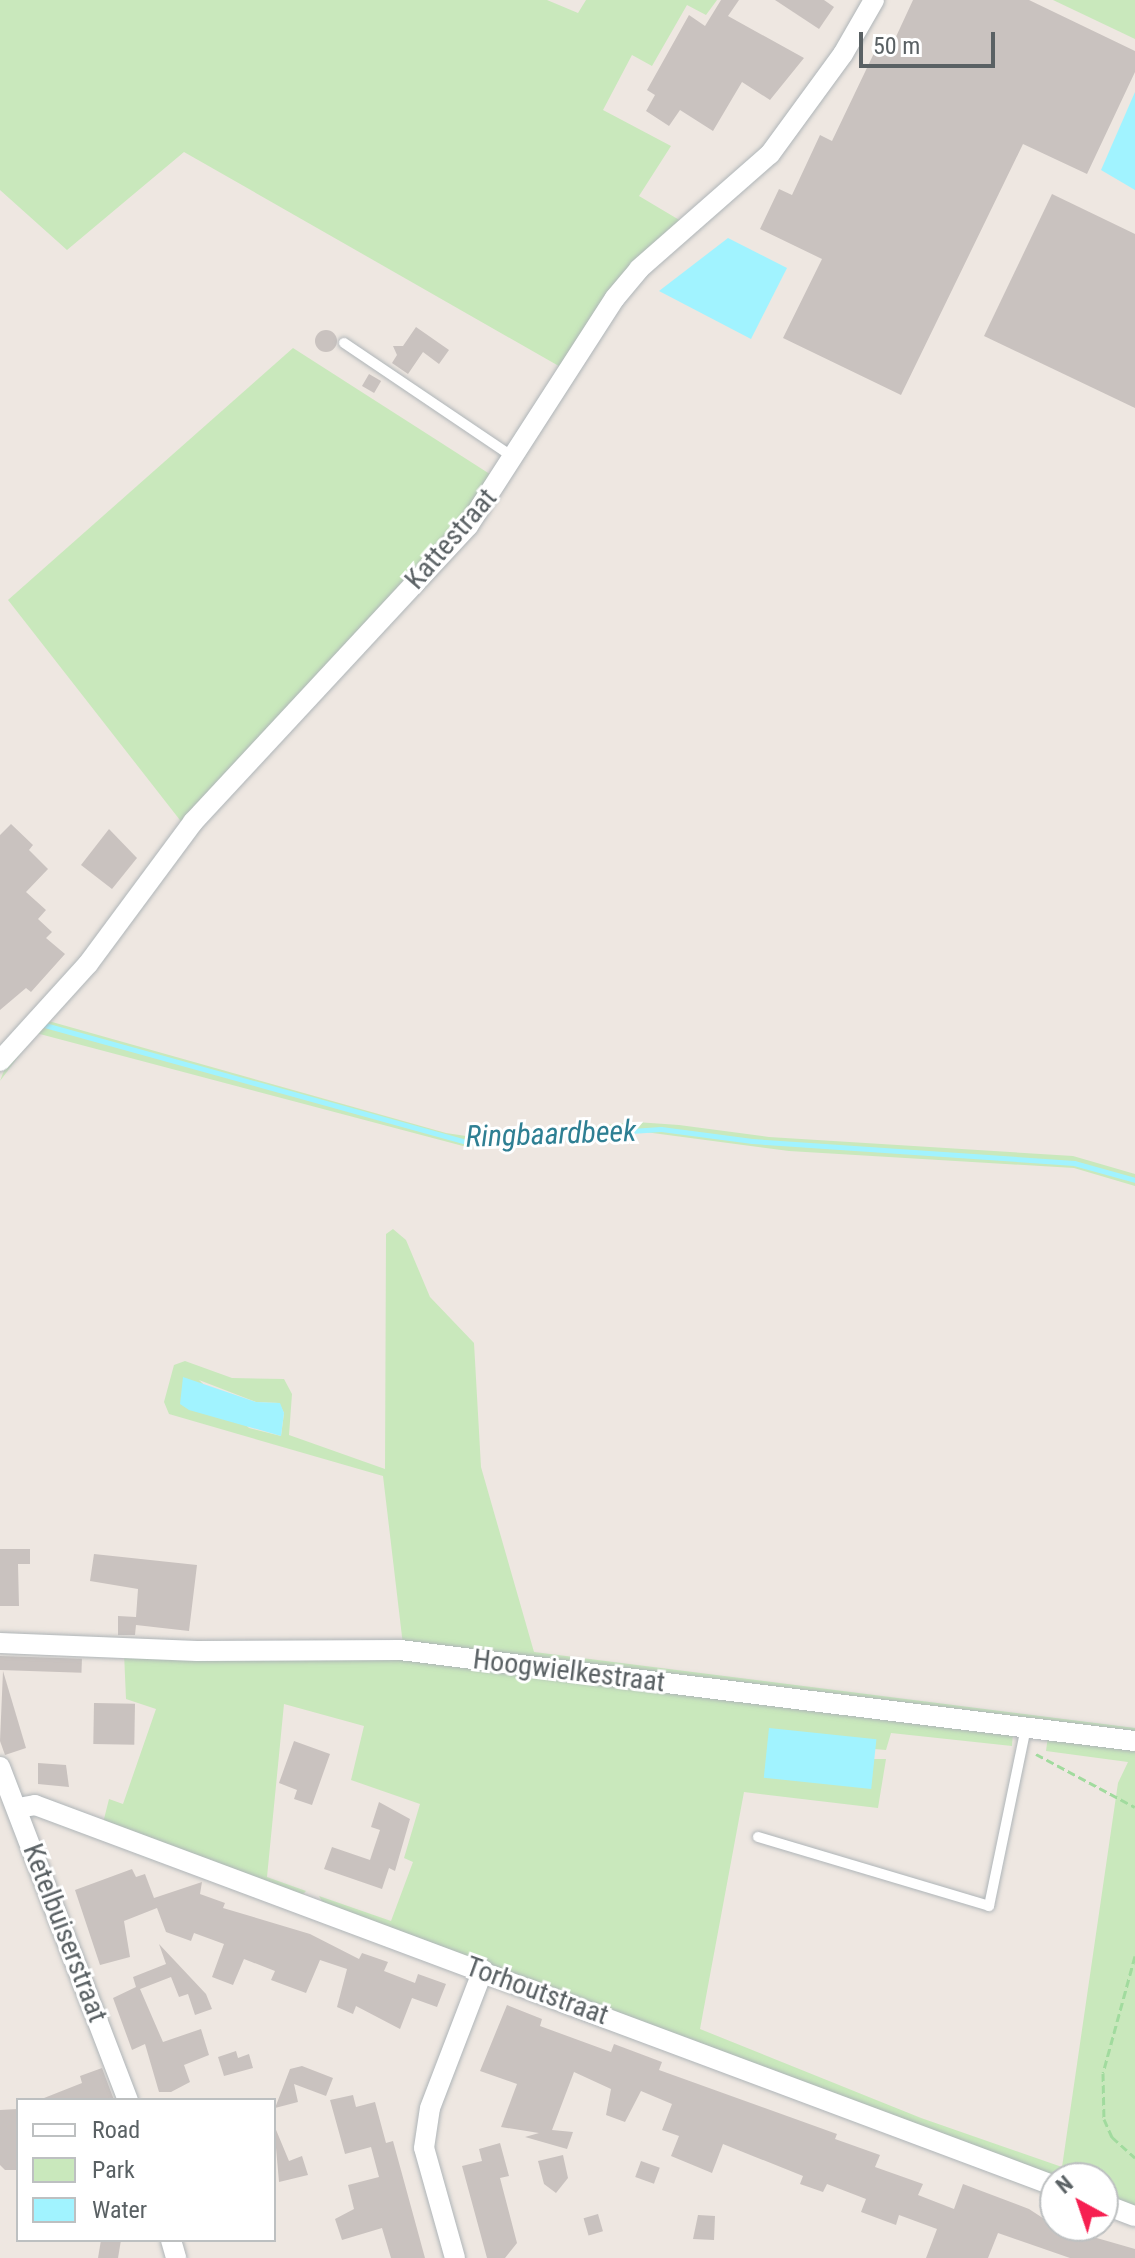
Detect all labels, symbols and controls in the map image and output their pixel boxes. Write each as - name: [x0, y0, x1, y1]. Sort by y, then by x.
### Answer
- scale bar: [863, 16, 999, 66]
- text: 50 m: [873, 32, 920, 60]
- street label: Kattestraat: [398, 482, 504, 596]
- water label: Ringbaardbeek: [465, 1113, 637, 1155]
- street label: Hoogwielkestraat: [471, 1643, 667, 1699]
- street label: Ketelbuiserstraat: [16, 1839, 114, 2027]
- street label: Torhoutstraat: [461, 1950, 613, 2032]
- legend: [16, 2098, 276, 2242]
- text: Road: [92, 2116, 140, 2144]
- text: Park: [92, 2156, 135, 2184]
- north arrow: [1039, 2162, 1119, 2242]
- text: N: [1051, 2171, 1078, 2199]
- text: Water: [92, 2196, 147, 2224]

